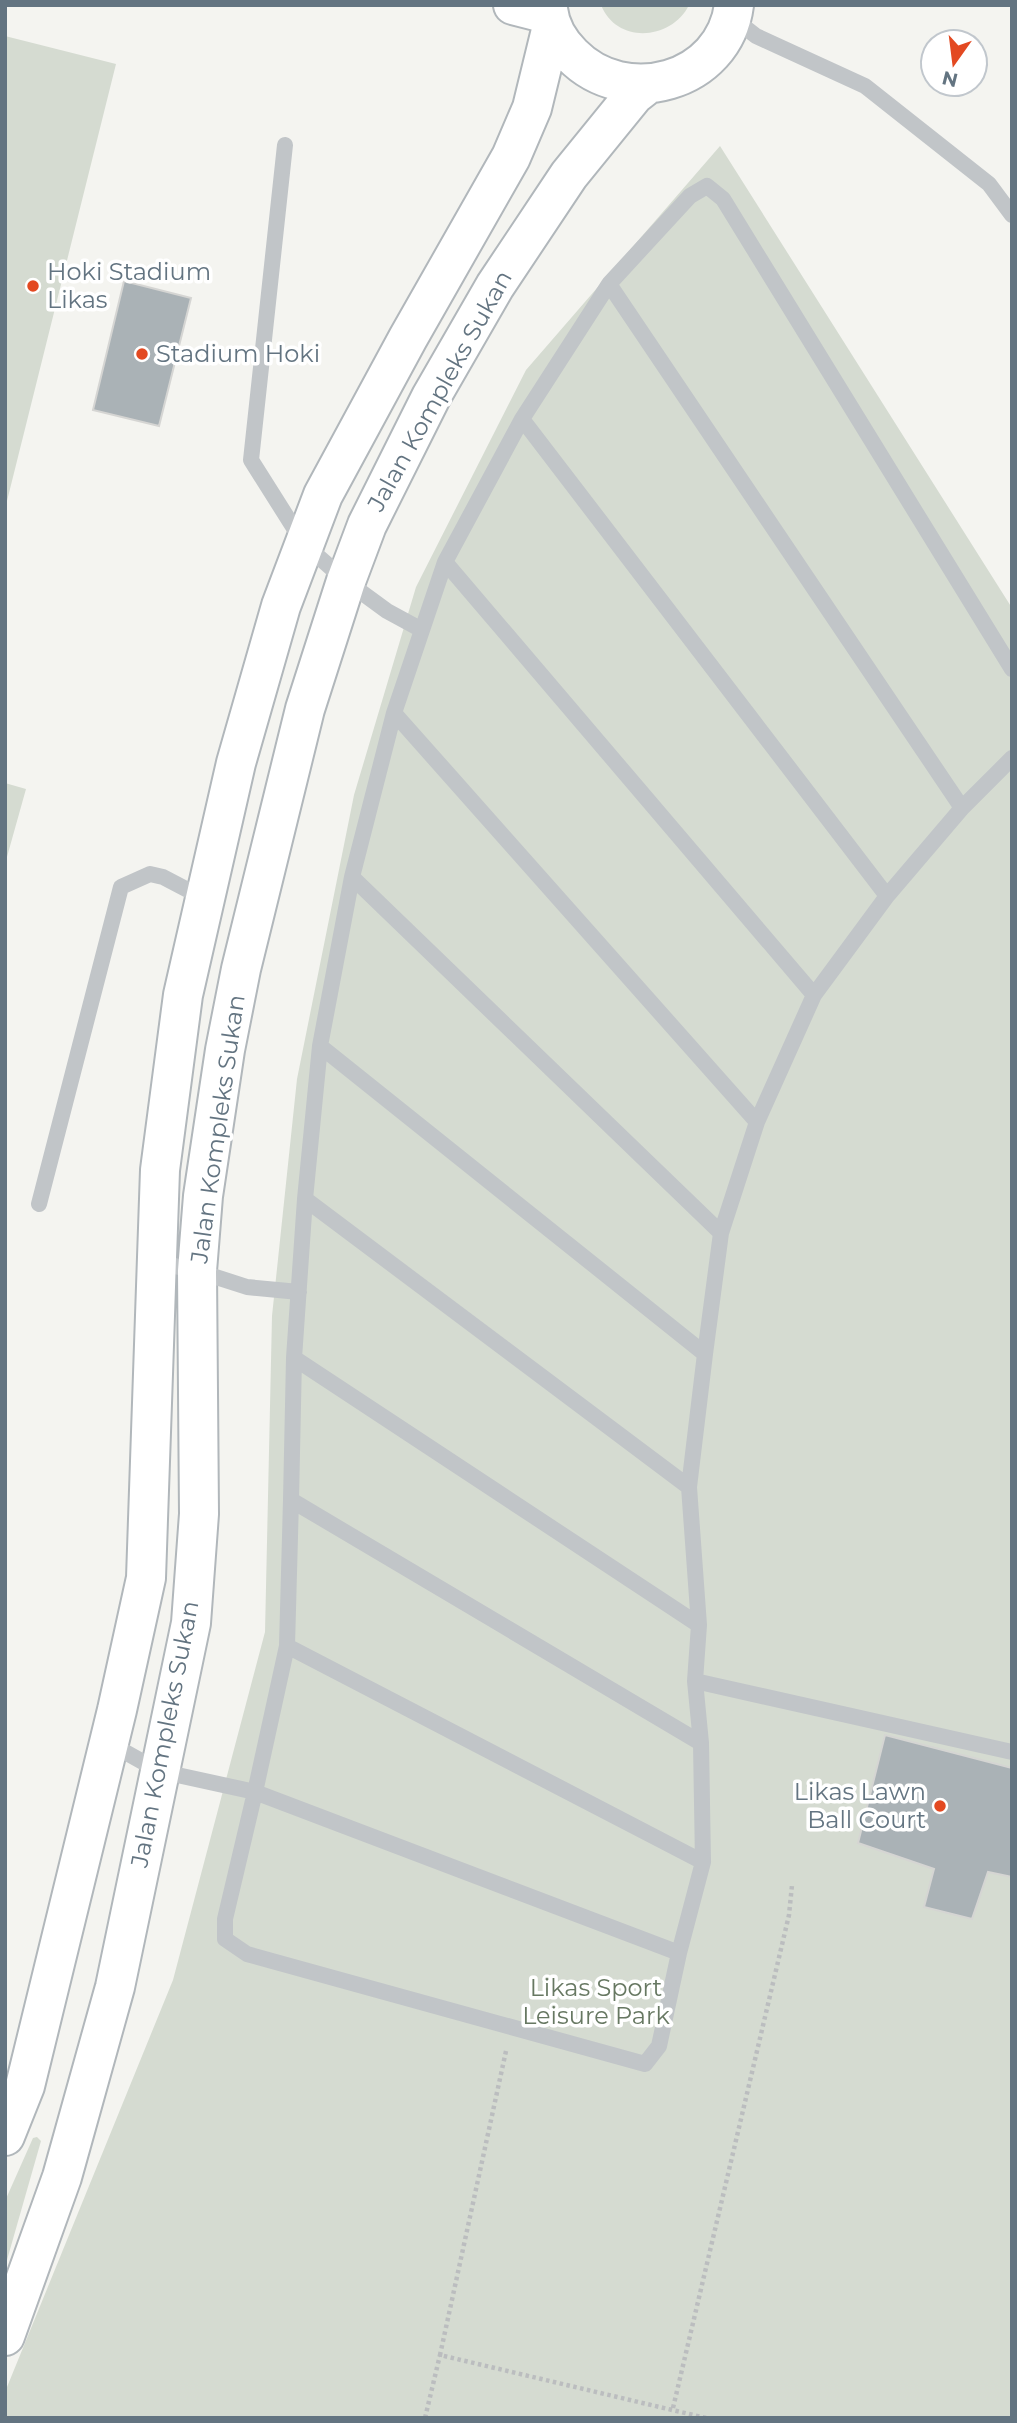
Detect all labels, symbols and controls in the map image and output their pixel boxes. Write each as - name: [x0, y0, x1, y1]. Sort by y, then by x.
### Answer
- north arrow: [919, 28, 989, 98]
- text: N: [940, 66, 960, 92]
- place label: Hoki Stadium Likas: [47, 257, 211, 314]
- street label: Jalan Kompleks Sukan: [361, 265, 518, 517]
- marker: Hoki Stadium Likas: [25, 278, 41, 294]
- place label: Stadium Hoki: [156, 339, 320, 368]
- marker: Stadium Hoki: [134, 346, 150, 362]
- street label: Jalan Kompleks Sukan: [184, 993, 251, 1266]
- street label: Jalan Kompleks Sukan: [124, 1598, 205, 1871]
- place label: Likas Lawn Ball Court: [794, 1777, 926, 1834]
- marker: Likas Lawn Ball Court: [932, 1798, 948, 1814]
- park label: Likas Sport Leisure Park: [522, 1973, 670, 2030]

